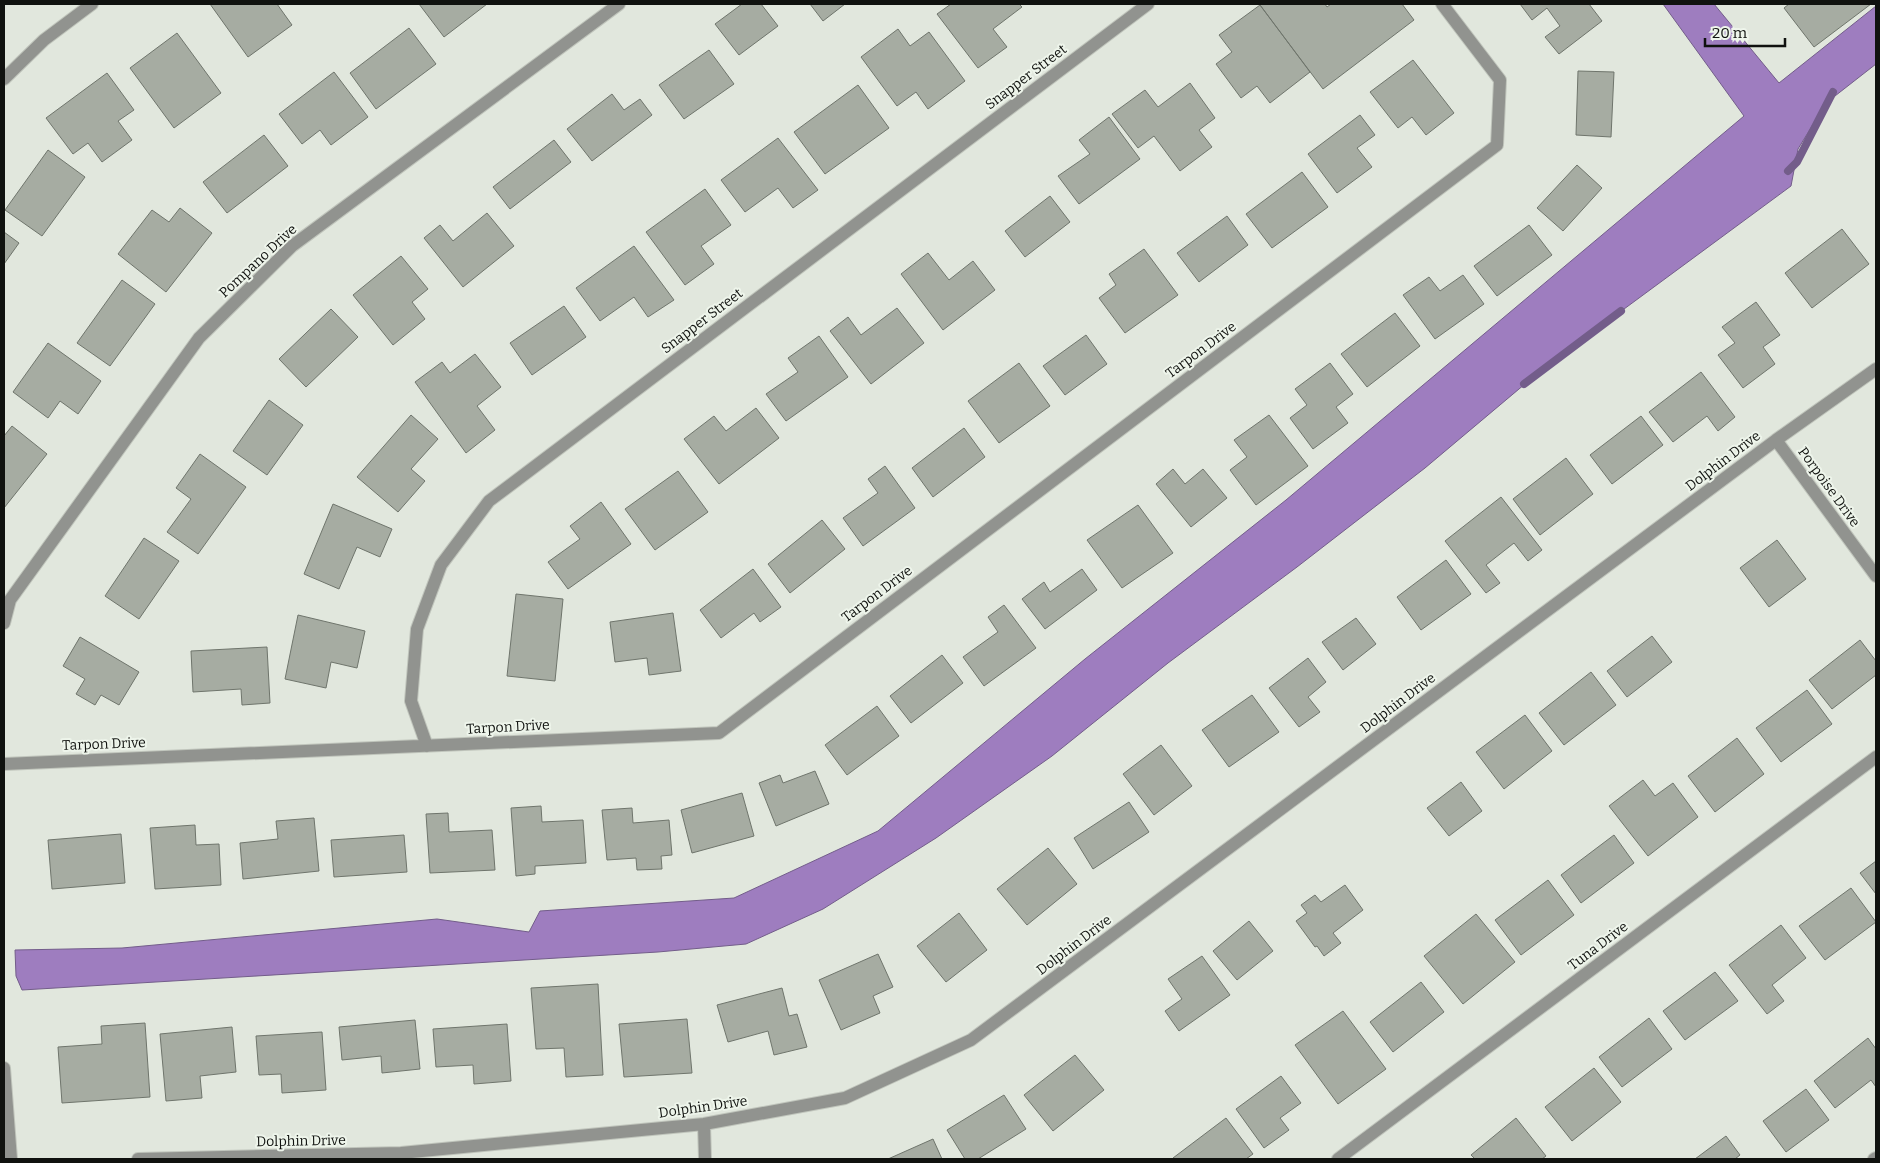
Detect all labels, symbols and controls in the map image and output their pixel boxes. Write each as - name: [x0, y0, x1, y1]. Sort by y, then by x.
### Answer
- scale bar: [1705, 15, 1785, 47]
- text: 20 m: [1712, 24, 1748, 42]
- street label: Snapper Street: [982, 41, 1070, 113]
- street label: Pompano Drive: [216, 221, 300, 301]
- street label: Snapper Street: [658, 285, 746, 357]
- street label: Tarpon Drive: [1162, 318, 1240, 382]
- street label: Dolphin Drive: [1682, 427, 1764, 495]
- street label: Porpoise Drive: [1794, 444, 1864, 530]
- street label: Tarpon Drive: [838, 562, 916, 626]
- street label: Dolphin Drive: [1357, 669, 1439, 737]
- street label: Tarpon Drive: [466, 716, 550, 738]
- street label: Tarpon Drive: [62, 734, 146, 754]
- street label: Dolphin Drive: [1033, 911, 1115, 979]
- street label: Tuna Drive: [1565, 918, 1631, 974]
- street label: Dolphin Drive: [658, 1092, 748, 1122]
- street label: Dolphin Drive: [256, 1132, 346, 1150]

